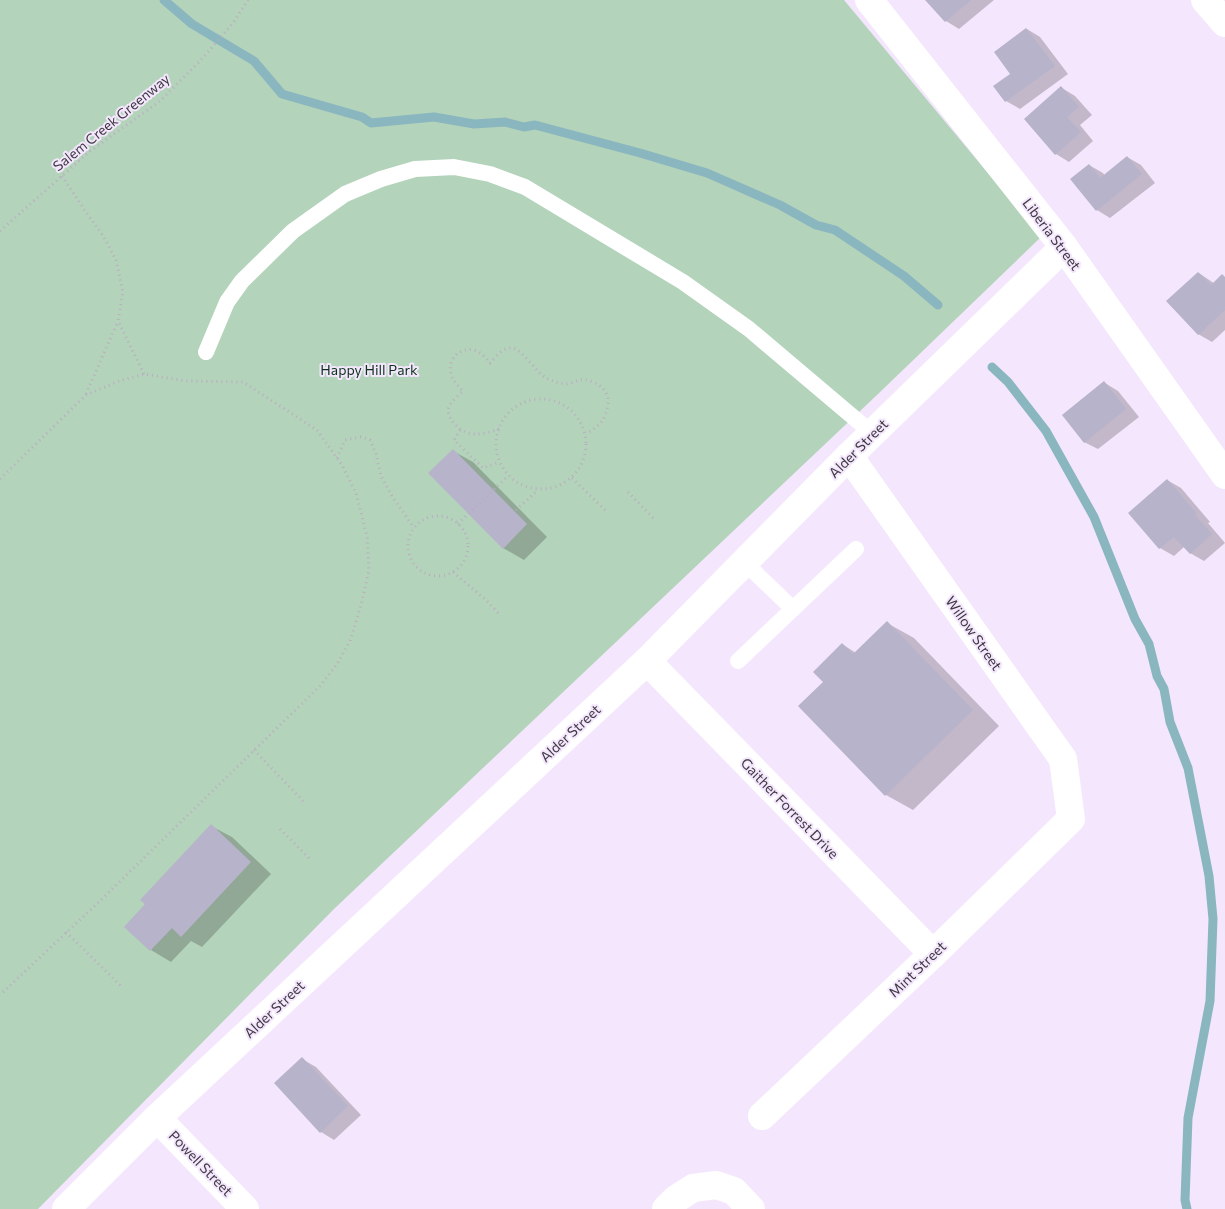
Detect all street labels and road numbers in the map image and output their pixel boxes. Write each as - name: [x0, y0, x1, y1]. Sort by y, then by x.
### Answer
- street label: Salem Creek Greenway: [49, 70, 173, 174]
- street label: Liberia Street: [1019, 195, 1085, 274]
- street label: Alder Street: [825, 415, 891, 481]
- street label: Willow Street: [942, 593, 1006, 674]
- street label: Alder Street: [536, 701, 604, 765]
- street label: Gaither Forrest Drive: [737, 754, 843, 862]
- street label: Mint Street: [885, 937, 949, 1000]
- street label: Alder Street: [240, 977, 308, 1041]
- street label: Powell Street: [166, 1127, 237, 1199]

